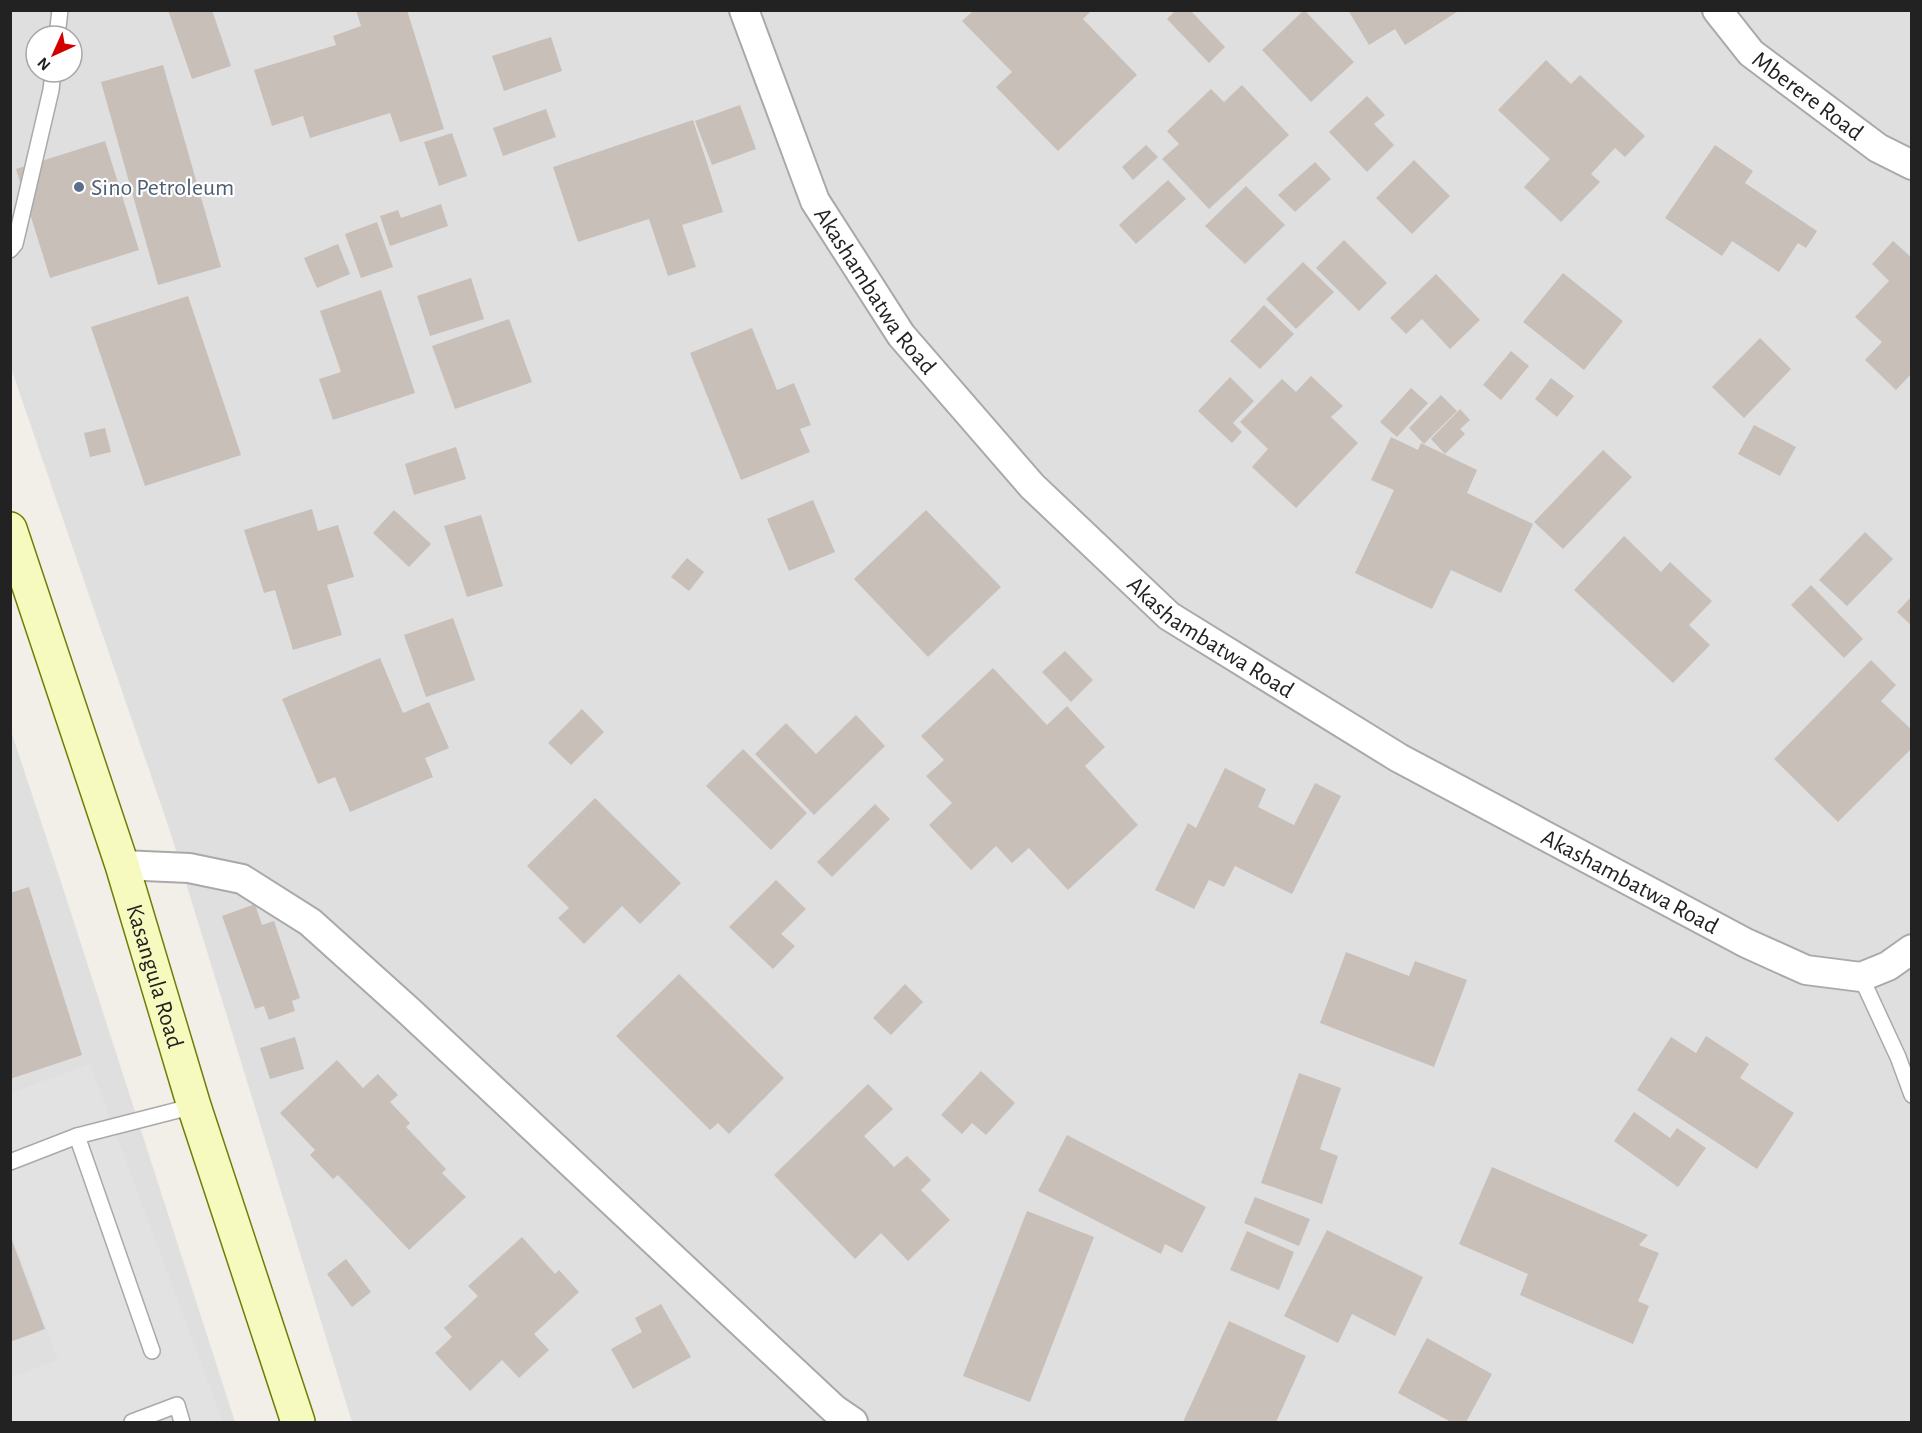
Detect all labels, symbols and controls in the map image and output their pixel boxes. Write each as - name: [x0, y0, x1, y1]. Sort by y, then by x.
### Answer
- north arrow: [24, 24, 84, 84]
- street label: Mberere Road: [1747, 47, 1867, 146]
- text: N: [35, 54, 54, 73]
- place label: Sino Petroleum: [91, 176, 234, 200]
- marker: Sino Petroleum: [72, 180, 86, 194]
- street label: Akashambatwa Road: [809, 203, 940, 379]
- street label: Akashambatwa Road: [1122, 572, 1298, 703]
- street label: Akashambatwa Road: [1537, 825, 1722, 939]
- street label: Kasangula Road: [121, 902, 187, 1051]

